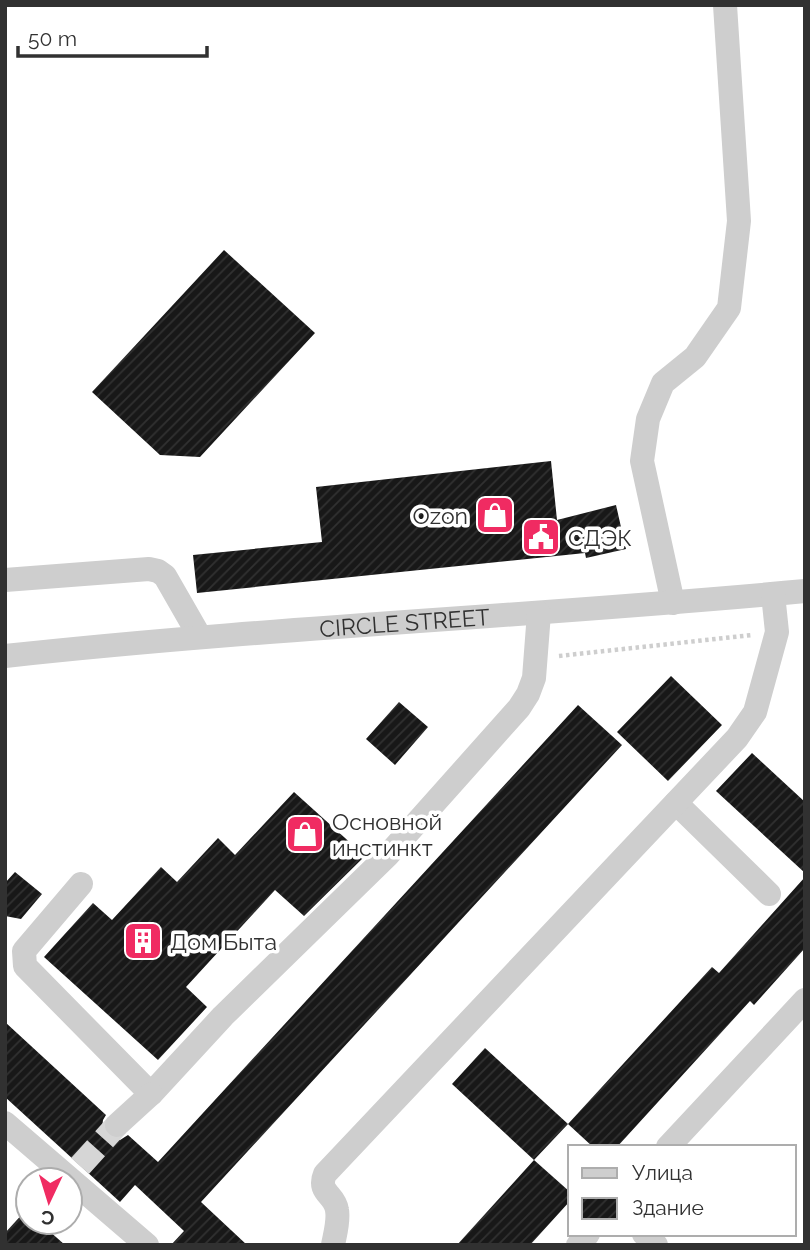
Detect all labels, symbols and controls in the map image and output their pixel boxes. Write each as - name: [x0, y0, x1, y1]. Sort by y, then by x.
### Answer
- scale bar: [18, 14, 206, 58]
- text: 50 m: [28, 26, 77, 51]
- shop icon: Ozon: [474, 494, 516, 536]
- place label: Ozon: [413, 502, 468, 529]
- public building icon: СДЭК: [520, 516, 562, 558]
- place label: СДЭК: [568, 524, 632, 551]
- street label: CIRCLE STREET: [318, 603, 491, 642]
- place label: Основной инстинкт: [332, 808, 442, 861]
- shop icon: Основной инстинкт: [284, 813, 326, 855]
- building icon: Дом Быта: [122, 920, 164, 962]
- place label: Дом Быта: [170, 928, 277, 955]
- legend: [568, 1145, 796, 1236]
- text: Улица: [632, 1160, 693, 1185]
- north arrow: [14, 1166, 84, 1236]
- text: Здание: [632, 1195, 704, 1220]
- text: С: [41, 1207, 55, 1229]

